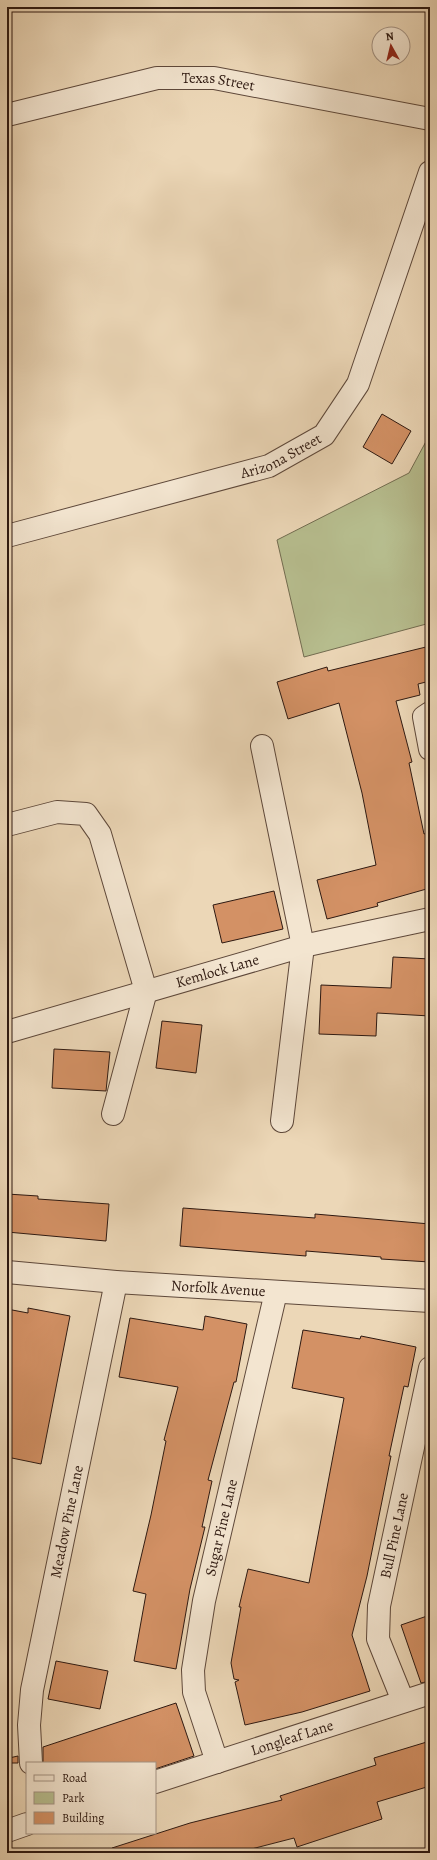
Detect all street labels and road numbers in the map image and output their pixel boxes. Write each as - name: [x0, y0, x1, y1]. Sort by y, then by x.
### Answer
- street label: Texas Street: [182, 68, 256, 96]
- street label: Arizona Street: [237, 428, 325, 483]
- street label: Kemlock Lane: [173, 949, 262, 992]
- street label: Norfolk Avenue: [170, 1275, 267, 1301]
- street label: Meadow Pine Lane: [45, 1463, 88, 1580]
- street label: Sugar Pine Lane: [200, 1477, 242, 1578]
- street label: Bull Pine Lane: [375, 1490, 413, 1580]
- street label: Longleaf Lane: [248, 1715, 336, 1760]

